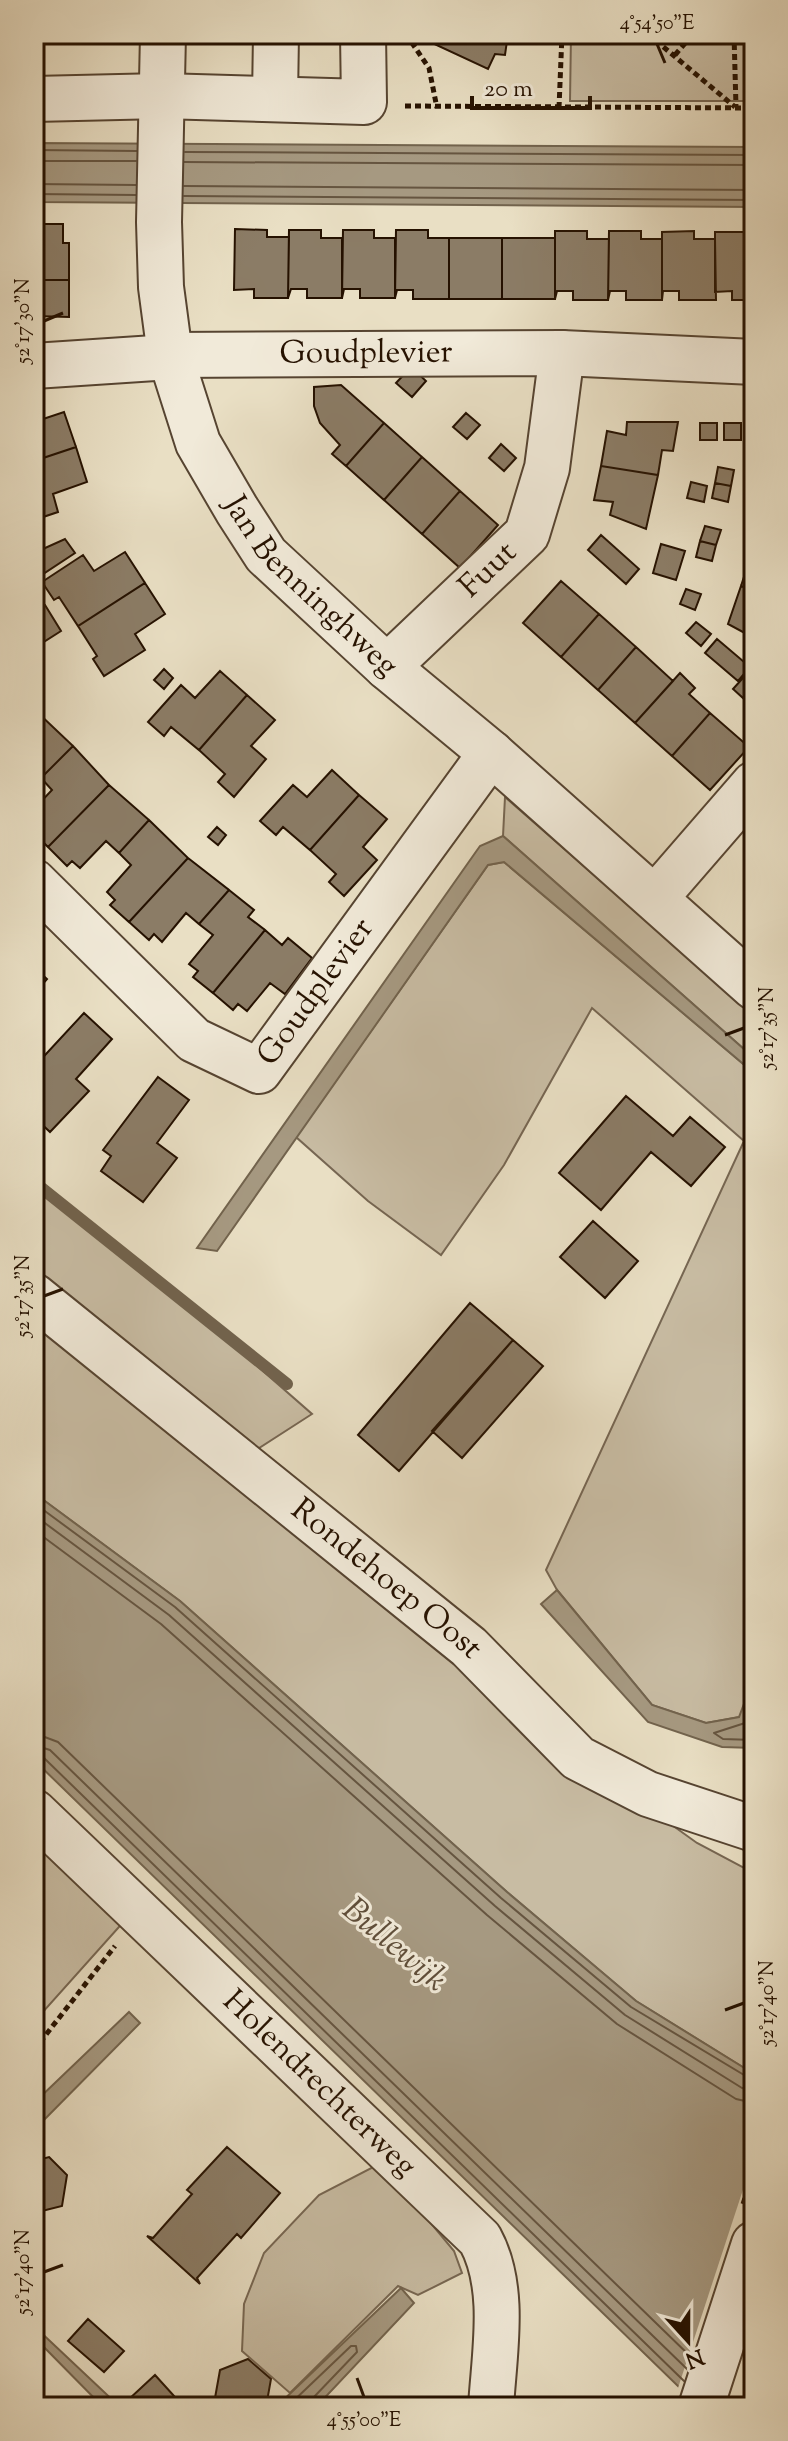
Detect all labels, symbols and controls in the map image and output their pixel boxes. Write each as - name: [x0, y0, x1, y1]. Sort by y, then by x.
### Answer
- text: 4°54'50"E: [620, 10, 694, 39]
- scale bar: [472, 60, 590, 110]
- text: 20 m: [484, 73, 533, 107]
- text: 52°17'30"N: [10, 278, 39, 365]
- street label: Goudplevier: [279, 331, 453, 377]
- street label: Jan Benninghweg: [210, 486, 408, 689]
- street label: Fuut: [449, 531, 528, 610]
- street label: Goudplevier: [247, 909, 386, 1076]
- text: 52°17'35"N: [754, 987, 783, 1070]
- text: 52°17'35"N: [10, 1255, 39, 1338]
- street label: Rondehoep Oost: [280, 1488, 493, 1670]
- water label: Bullewijk: [331, 1887, 457, 2005]
- text: 52°17'40"N: [754, 1960, 783, 2047]
- street label: Holendrechterweg: [211, 1980, 426, 2189]
- text: 52°17'40"N: [10, 2229, 39, 2316]
- north arrow: [648, 2301, 728, 2381]
- text: N: [680, 2339, 708, 2375]
- text: 4°55'00"E: [327, 2407, 401, 2436]

